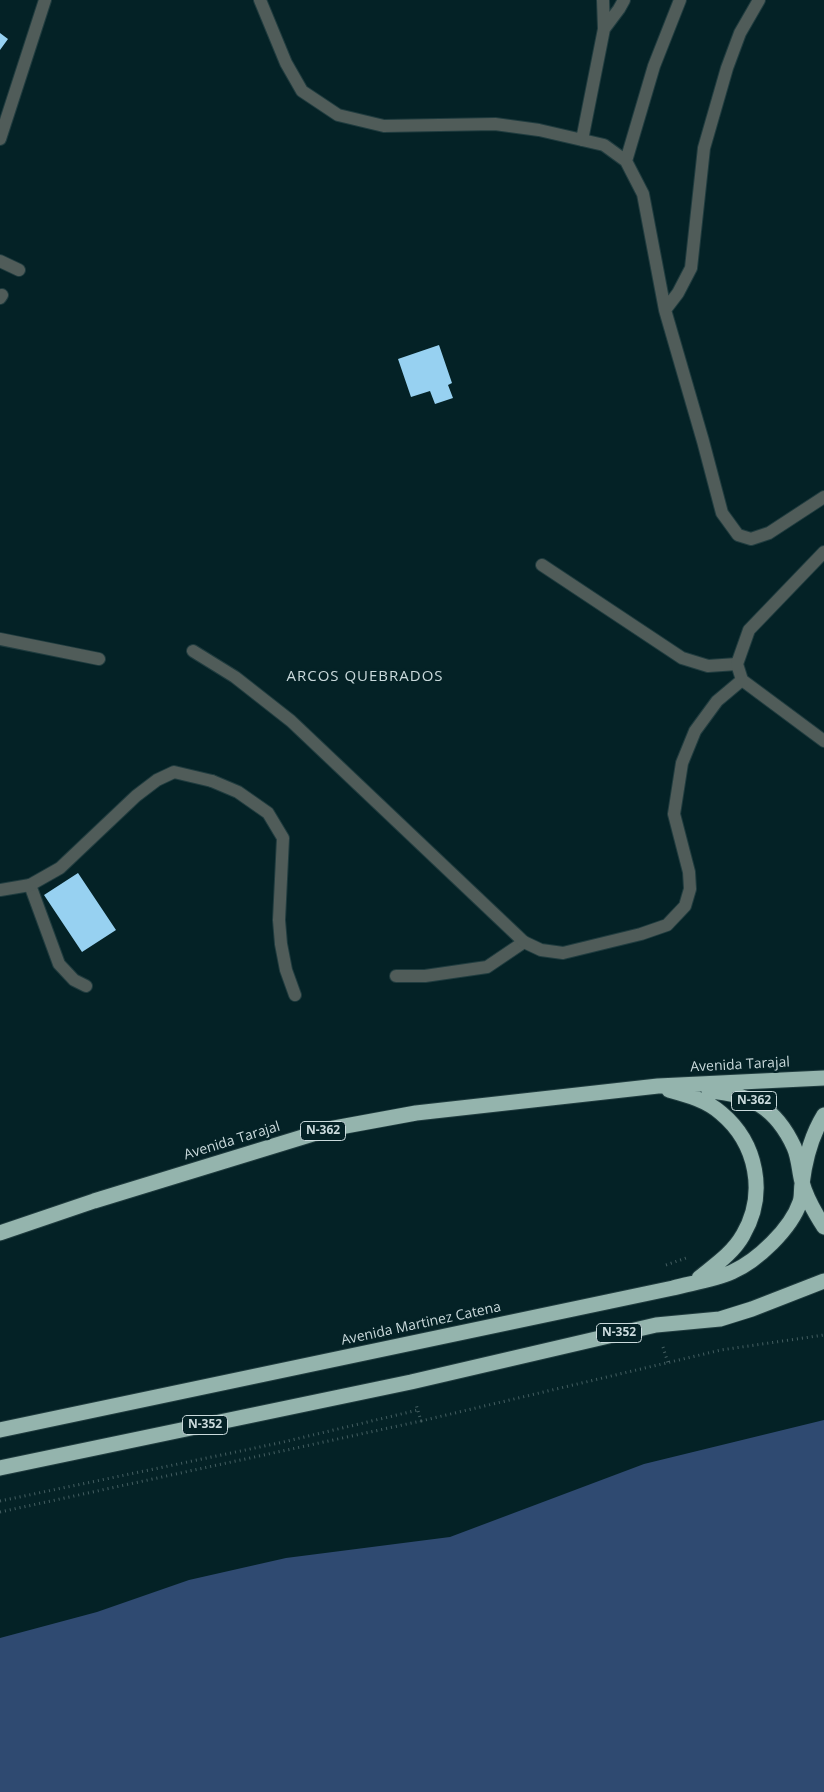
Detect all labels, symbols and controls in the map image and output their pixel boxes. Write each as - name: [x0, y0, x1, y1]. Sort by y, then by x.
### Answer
- district label: ARCOS QUEBRADOS: [285, 668, 445, 686]
- street label: Avenida Tarajal: [690, 1054, 790, 1076]
- road number: N-362: [732, 1092, 776, 1110]
- street label: Avenida Tarajal: [182, 1118, 282, 1164]
- road number: N-362: [300, 1122, 346, 1140]
- street label: Avenida Martinez Catena: [340, 1299, 502, 1349]
- road number: N-352: [596, 1324, 642, 1342]
- road number: N-352: [182, 1416, 228, 1434]

